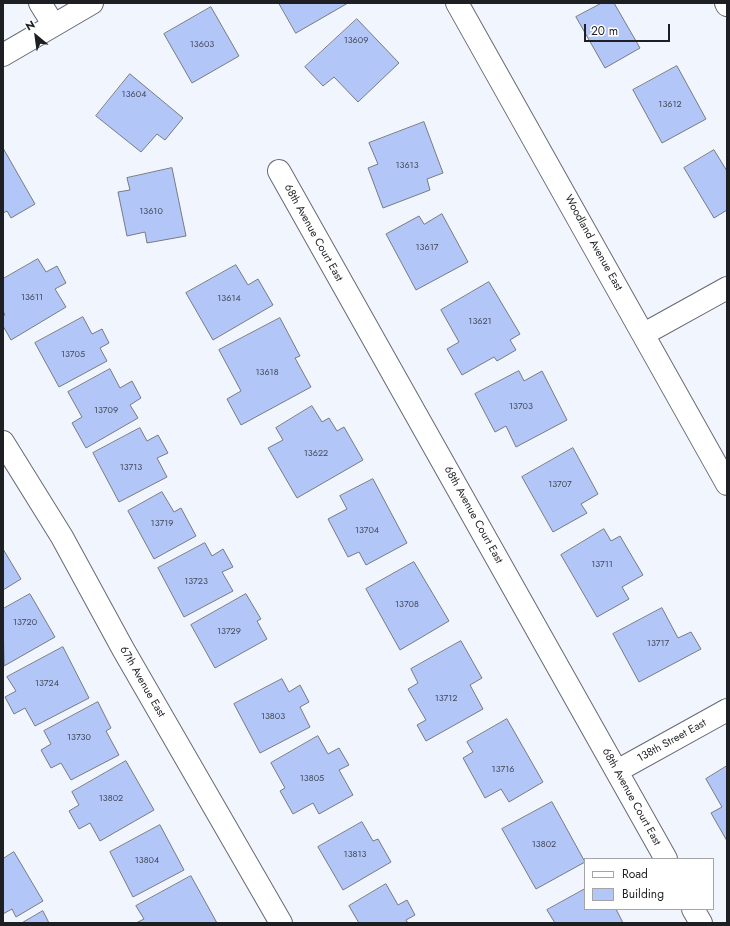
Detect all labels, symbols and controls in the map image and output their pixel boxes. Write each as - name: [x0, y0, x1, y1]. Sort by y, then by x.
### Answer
- north arrow: [16, 16, 56, 56]
- text: N: [22, 16, 38, 35]
- scale bar: [586, 16, 672, 42]
- text: 20 m: [591, 22, 618, 40]
- house number: 13609: [344, 36, 368, 46]
- house number: 13603: [190, 40, 214, 50]
- house number: 13604: [122, 90, 146, 100]
- house number: 13612: [658, 100, 682, 110]
- house number: 13613: [395, 161, 419, 171]
- street label: 68th Avenue Court East: [281, 182, 345, 284]
- street label: Woodland Avenue East: [561, 193, 625, 293]
- house number: 13610: [139, 207, 163, 217]
- house number: 13617: [416, 243, 438, 253]
- house number: 13611: [21, 293, 43, 303]
- house number: 13614: [217, 294, 241, 304]
- house number: 13621: [468, 317, 492, 327]
- house number: 13705: [61, 350, 85, 360]
- house number: 13618: [255, 368, 279, 378]
- house number: 13703: [509, 402, 533, 412]
- house number: 13709: [94, 406, 118, 416]
- house number: 13622: [304, 449, 328, 459]
- house number: 13713: [120, 463, 142, 473]
- street label: 68th Avenue Court East: [441, 464, 505, 566]
- house number: 13707: [548, 480, 572, 490]
- house number: 13719: [151, 519, 173, 529]
- house number: 13704: [355, 526, 379, 536]
- house number: 13711: [591, 560, 613, 570]
- house number: 13723: [184, 577, 208, 587]
- house number: 13708: [395, 600, 419, 610]
- house number: 13720: [13, 618, 37, 628]
- house number: 13729: [217, 627, 241, 637]
- house number: 13717: [647, 639, 669, 649]
- street label: 67th Avenue East: [116, 644, 168, 720]
- house number: 13724: [35, 679, 59, 689]
- house number: 13712: [435, 694, 457, 704]
- house number: 13803: [261, 712, 285, 722]
- street label: 138th Street East: [635, 717, 709, 765]
- house number: 13730: [67, 733, 91, 743]
- street label: 68th Avenue Court East: [599, 746, 663, 848]
- house number: 13716: [492, 765, 514, 775]
- house number: 13805: [300, 774, 324, 784]
- house number: 13802: [99, 794, 123, 804]
- house number: 13802: [532, 840, 556, 850]
- house number: 13813: [344, 850, 366, 860]
- house number: 13804: [135, 856, 159, 866]
- legend: [584, 858, 714, 910]
- text: Road: [622, 865, 648, 883]
- text: Building: [622, 885, 664, 903]

